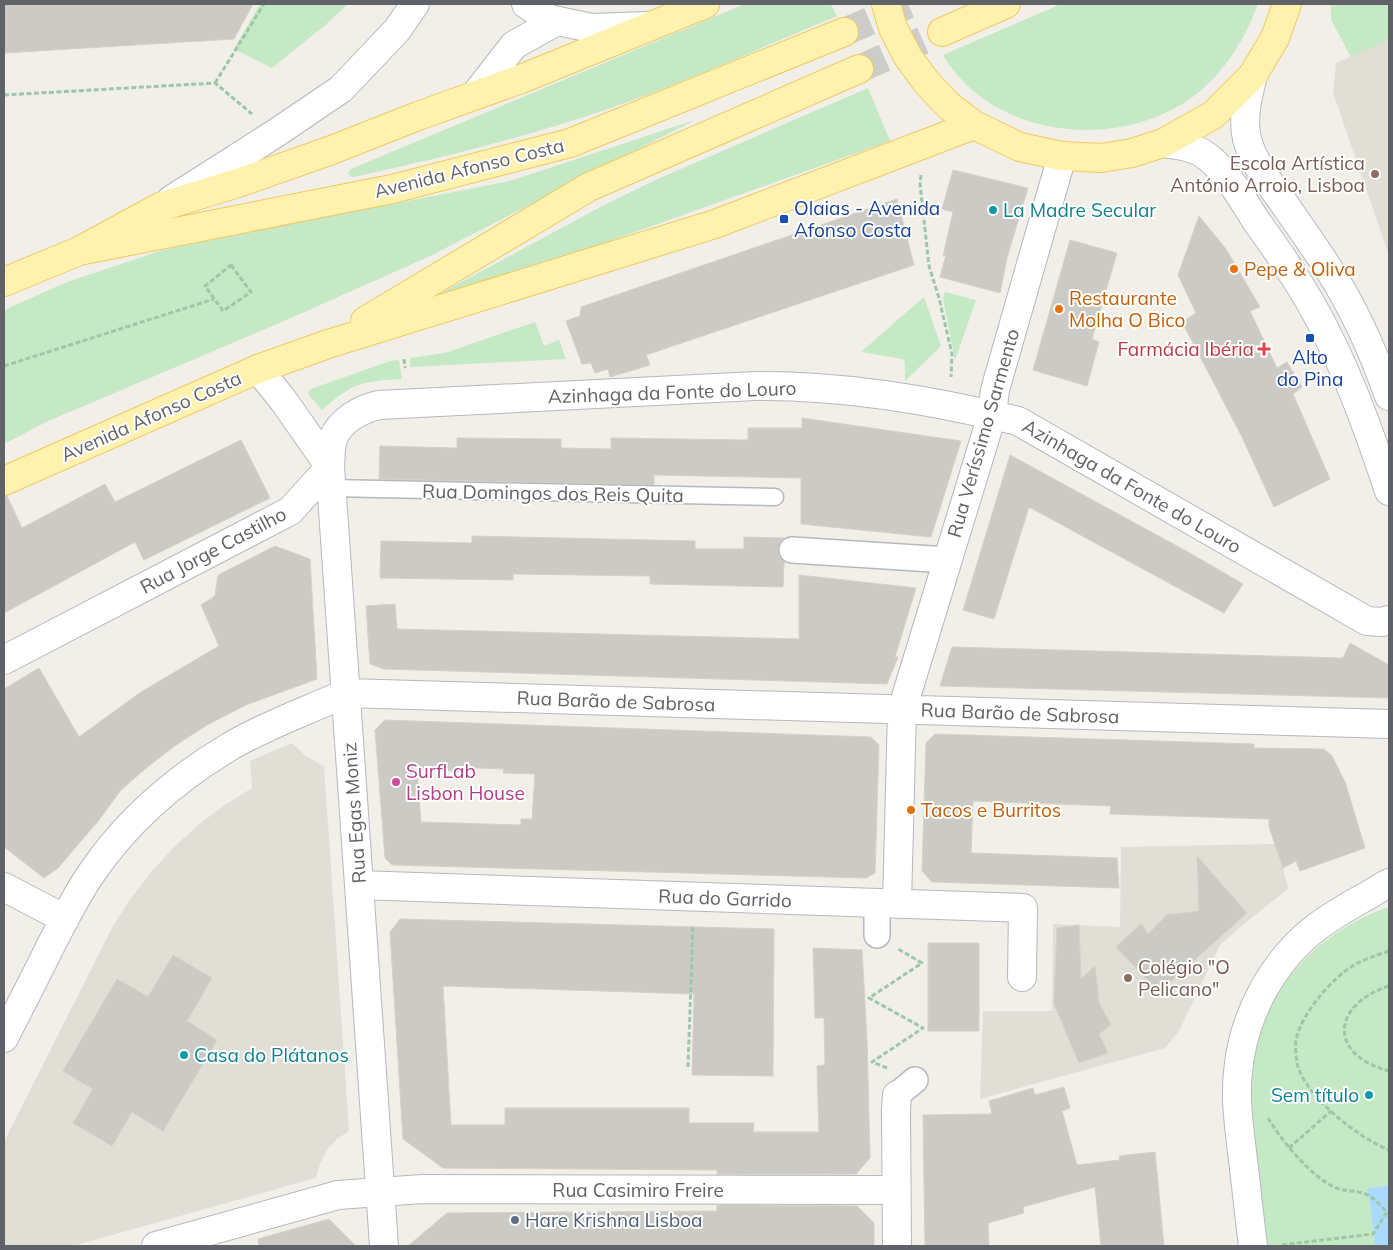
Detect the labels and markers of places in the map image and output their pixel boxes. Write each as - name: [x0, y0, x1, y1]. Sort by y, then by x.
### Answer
- place label: Escola Artística António Arroio, Lisboa: [1170, 151, 1365, 197]
- marker: Escola Artística António Arroio, Lisboa: [1369, 168, 1381, 180]
- place label: Olaias - Avenida Afonso Costa: [794, 196, 940, 242]
- place label: La Madre Secular: [1003, 198, 1156, 222]
- marker: La Madre Secular: [987, 204, 999, 216]
- marker: Olaias - Avenida Afonso Costa: [778, 213, 790, 225]
- place label: Pepe & Oliva: [1244, 257, 1356, 281]
- marker: Pepe & Oliva: [1228, 263, 1240, 275]
- place label: Restaurante Molha O Bico: [1069, 286, 1185, 332]
- marker: Restaurante Molha O Bico: [1053, 303, 1065, 315]
- marker: Alto do Pina: [1304, 332, 1316, 344]
- place label: Farmácia Ibéria: [1118, 337, 1254, 361]
- marker: Farmácia Ibéria: [1258, 343, 1270, 355]
- place label: Alto do Pina: [1277, 345, 1343, 391]
- place label: SurfLab Lisbon House: [406, 759, 525, 805]
- marker: SurfLab Lisbon House: [390, 776, 402, 788]
- place label: Tacos e Burritos: [921, 798, 1061, 822]
- marker: Tacos e Burritos: [905, 804, 917, 816]
- place label: Colégio "O Pelicano": [1138, 955, 1230, 1001]
- marker: Colégio "O Pelicano": [1122, 972, 1134, 984]
- place label: Casa do Plátanos: [194, 1043, 349, 1067]
- marker: Casa do Plátanos: [178, 1049, 190, 1061]
- place label: Sem título: [1271, 1083, 1359, 1107]
- marker: Sem título: [1363, 1089, 1375, 1101]
- place label: Hare Krishna Lisboa: [525, 1208, 703, 1232]
- marker: Hare Krishna Lisboa: [509, 1214, 521, 1226]

